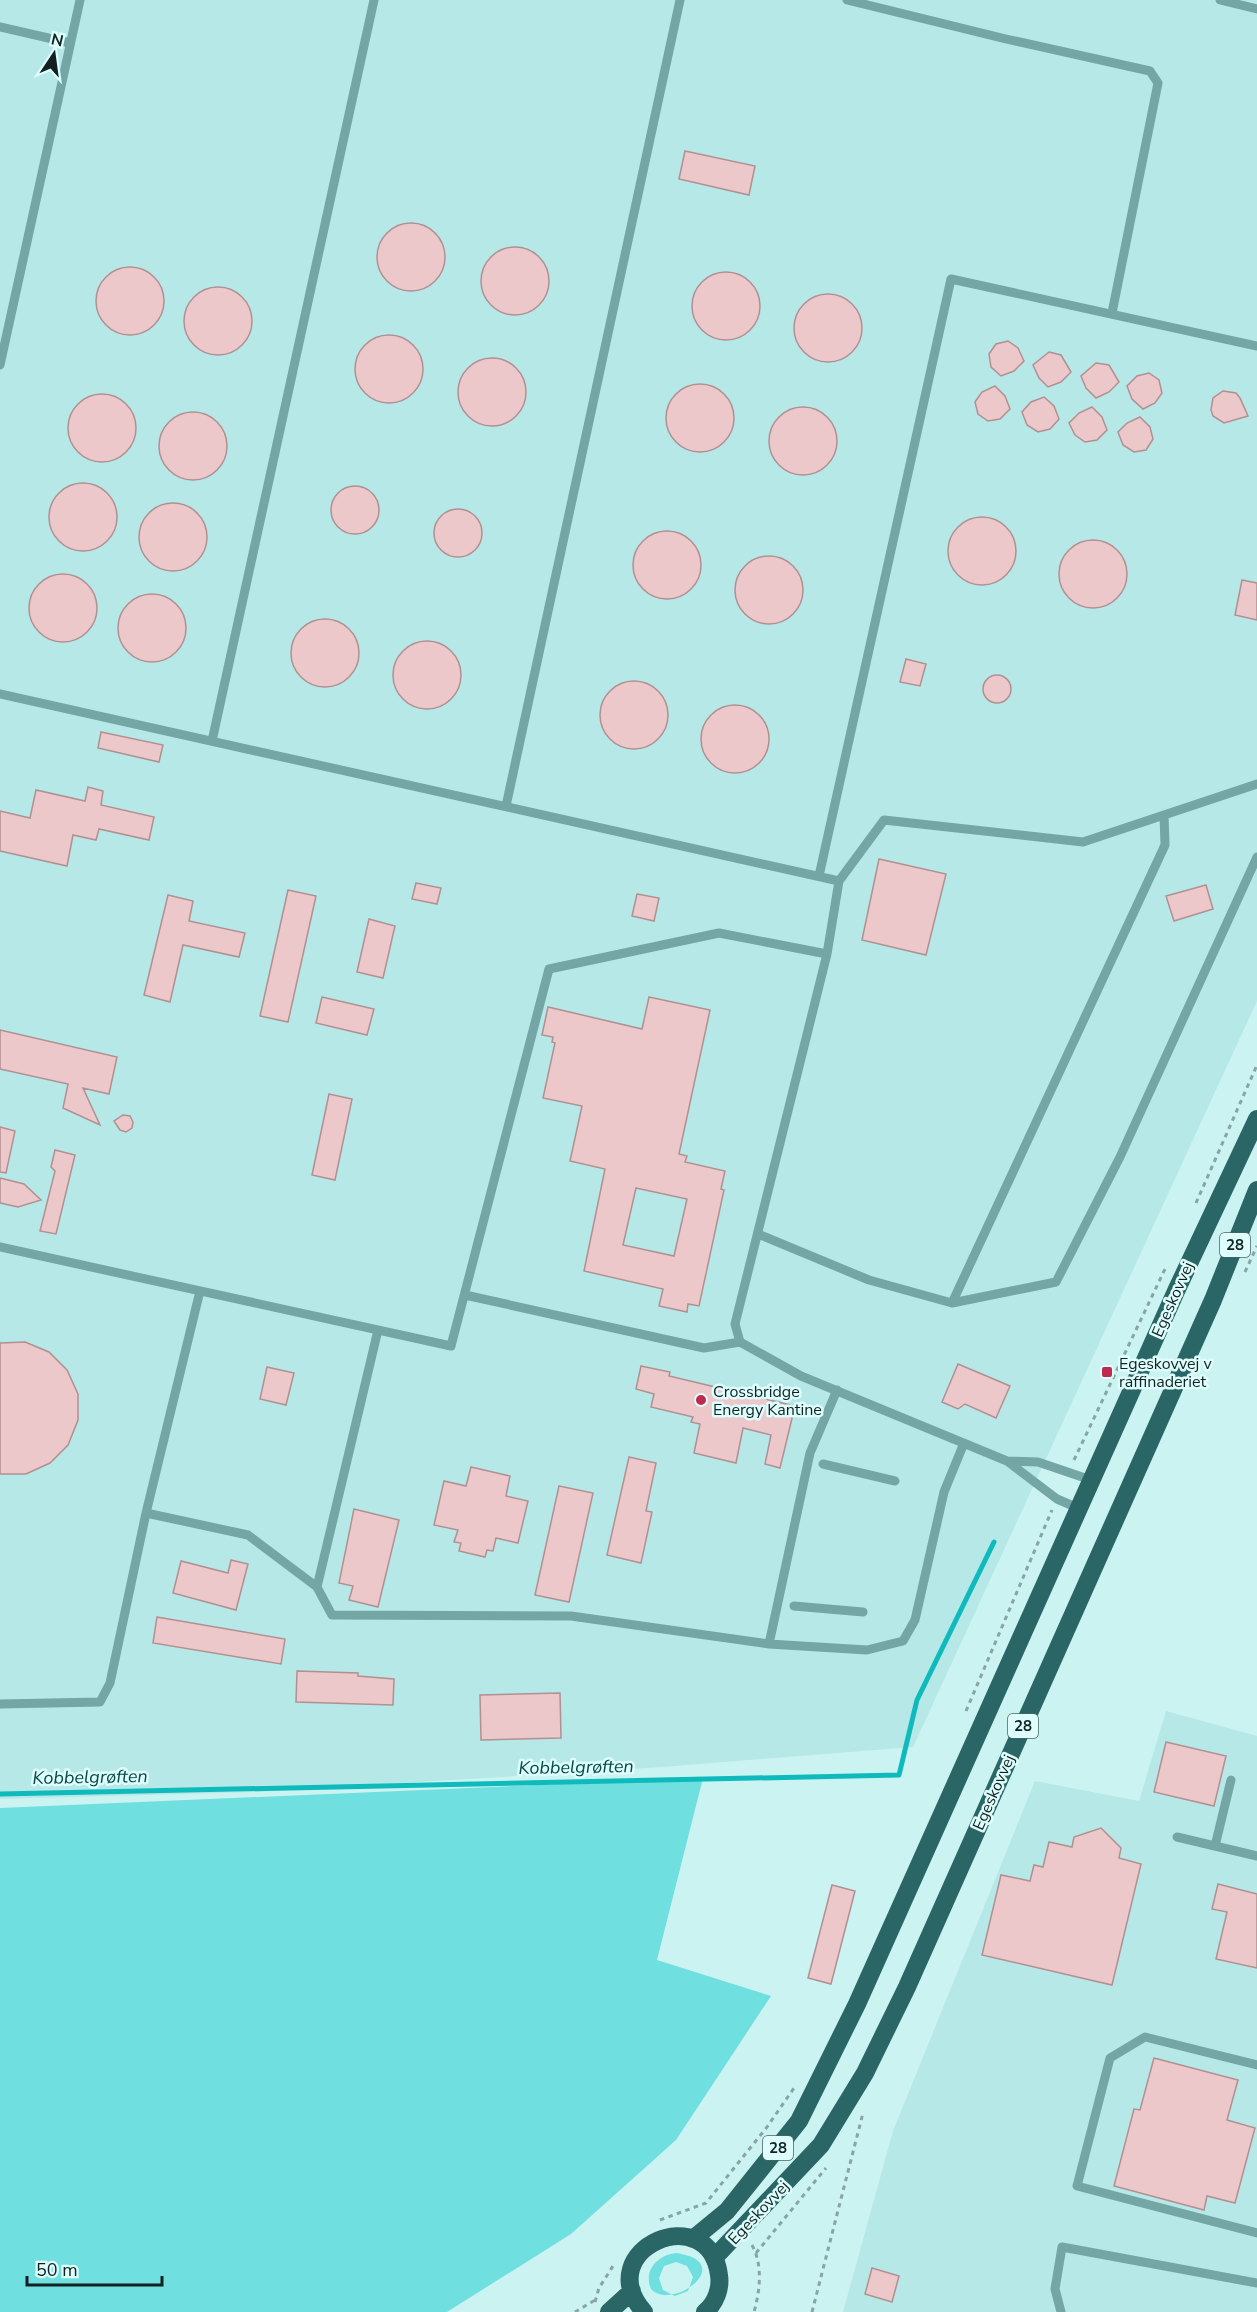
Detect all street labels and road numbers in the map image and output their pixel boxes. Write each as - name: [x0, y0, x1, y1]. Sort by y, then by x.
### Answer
- road number: 28: [1220, 1233, 1250, 1257]
- street label: Egeskovvej: [1147, 1258, 1199, 1341]
- road number: 28: [1008, 1714, 1038, 1738]
- street label: Egeskovvej: [968, 1751, 1020, 1834]
- road number: 28: [763, 2136, 793, 2160]
- street label: Egeskovvej: [723, 2176, 794, 2250]

